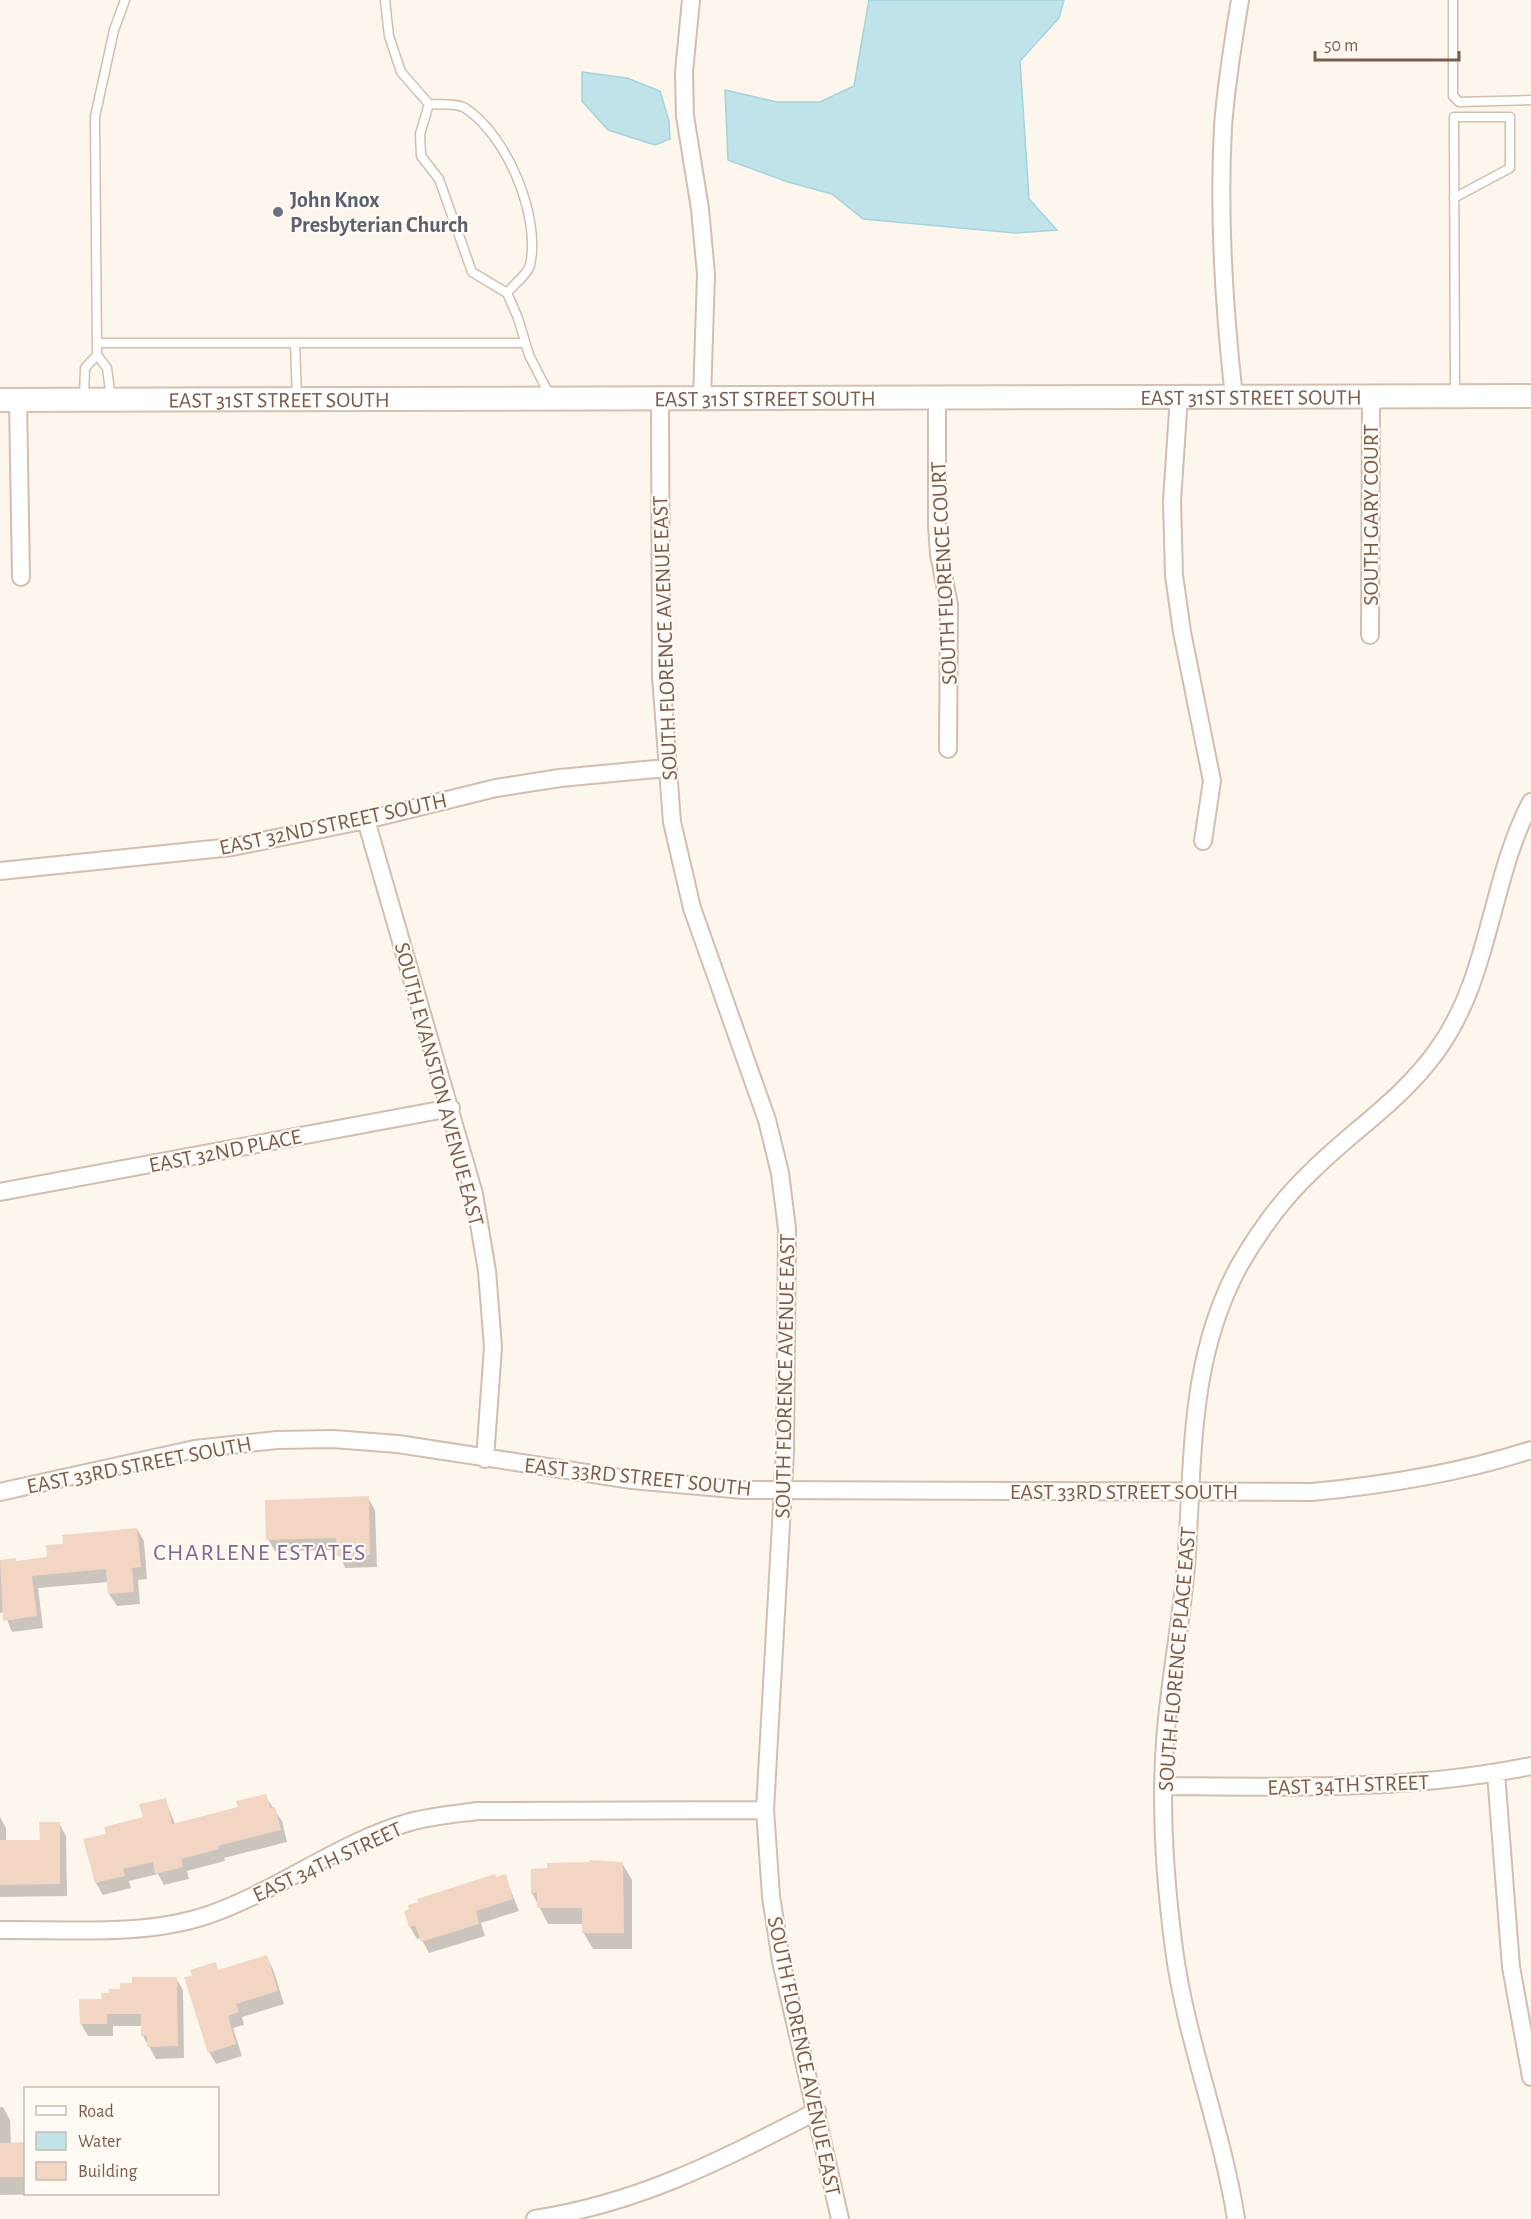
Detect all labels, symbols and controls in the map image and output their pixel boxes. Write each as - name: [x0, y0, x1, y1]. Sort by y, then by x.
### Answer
- scale bar: [1315, 24, 1459, 62]
- text: 50 m: [1324, 37, 1358, 55]
- place label: John Knox Presbyterian Church: [290, 189, 468, 237]
- marker: John Knox Presbyterian Church: [271, 205, 285, 219]
- street label: EAST 31ST STREET SOUTH: [1140, 386, 1362, 409]
- street label: EAST 31ST STREET SOUTH: [654, 388, 876, 410]
- street label: EAST 31ST STREET SOUTH: [168, 389, 390, 412]
- street label: SOUTH GARY COURT: [1360, 424, 1382, 606]
- street label: SOUTH FLORENCE COURT: [927, 460, 961, 685]
- street label: SOUTH FLORENCE AVENUE EAST: [649, 495, 681, 781]
- street label: EAST 32ND STREET SOUTH: [217, 789, 449, 859]
- street label: SOUTH EVANSTON AVENUE EAST: [391, 940, 488, 1229]
- street label: EAST 32ND PLACE: [147, 1125, 304, 1177]
- street label: SOUTH FLORENCE AVENUE EAST: [772, 1233, 798, 1519]
- street label: EAST 33RD STREET SOUTH: [25, 1432, 253, 1498]
- street label: EAST 33RD STREET SOUTH: [523, 1454, 753, 1500]
- street label: EAST 33RD STREET SOUTH: [1010, 1481, 1238, 1503]
- street label: SOUTH FLORENCE PLACE EAST: [1154, 1526, 1200, 1792]
- district label: CHARLENE ESTATES: [153, 1541, 367, 1565]
- street label: EAST 34TH STREET: [1267, 1771, 1430, 1799]
- street label: EAST 34TH STREET: [249, 1818, 406, 1906]
- street label: SOUTH FLORENCE AVENUE EAST: [764, 1915, 844, 2198]
- legend: [24, 2087, 219, 2195]
- text: Road: [78, 2103, 114, 2121]
- text: Water: [78, 2133, 121, 2151]
- text: Building: [78, 2163, 138, 2181]

